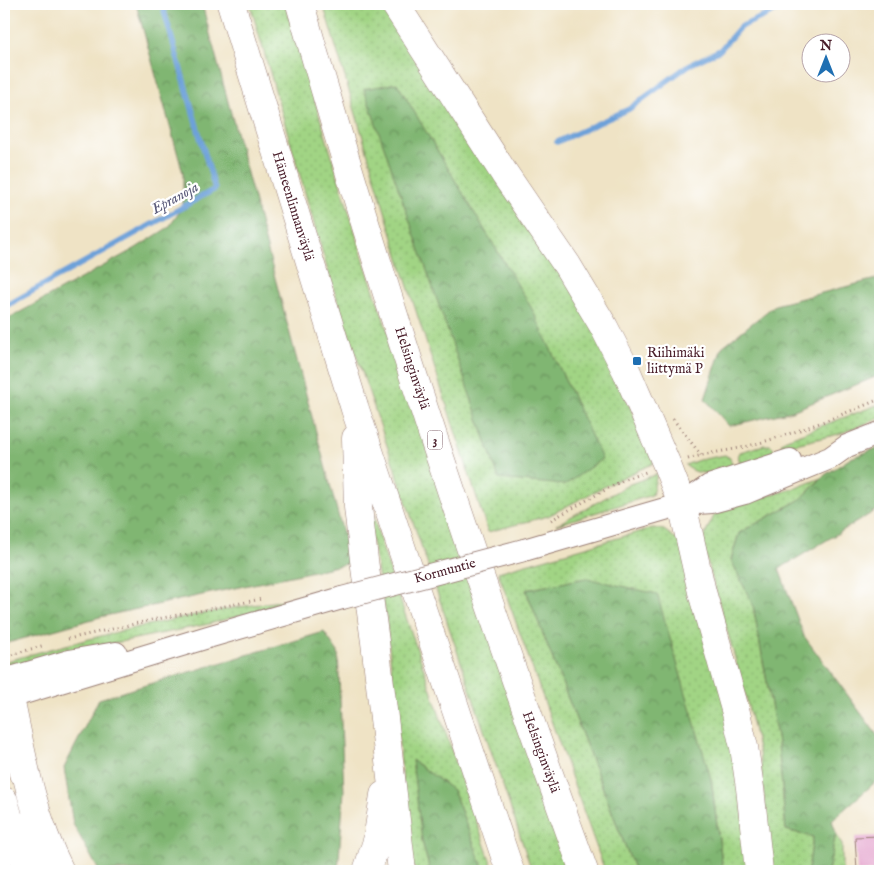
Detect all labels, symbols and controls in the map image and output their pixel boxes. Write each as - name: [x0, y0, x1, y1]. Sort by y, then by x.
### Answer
- north arrow: [802, 32, 852, 82]
- text: N: [819, 37, 832, 55]
- street label: Hämeenlinnanväylä: [268, 149, 319, 264]
- water label: Epranoja: [147, 177, 202, 219]
- street label: Helsinginväylä: [390, 325, 434, 412]
- place label: Riihimäki liittymä P: [647, 344, 705, 378]
- marker: Riihimäki liittymä P: [631, 355, 643, 367]
- road number: 3: [428, 430, 442, 450]
- street label: Kormuntie: [412, 554, 478, 588]
- street label: Helsinginväylä: [518, 709, 564, 796]

